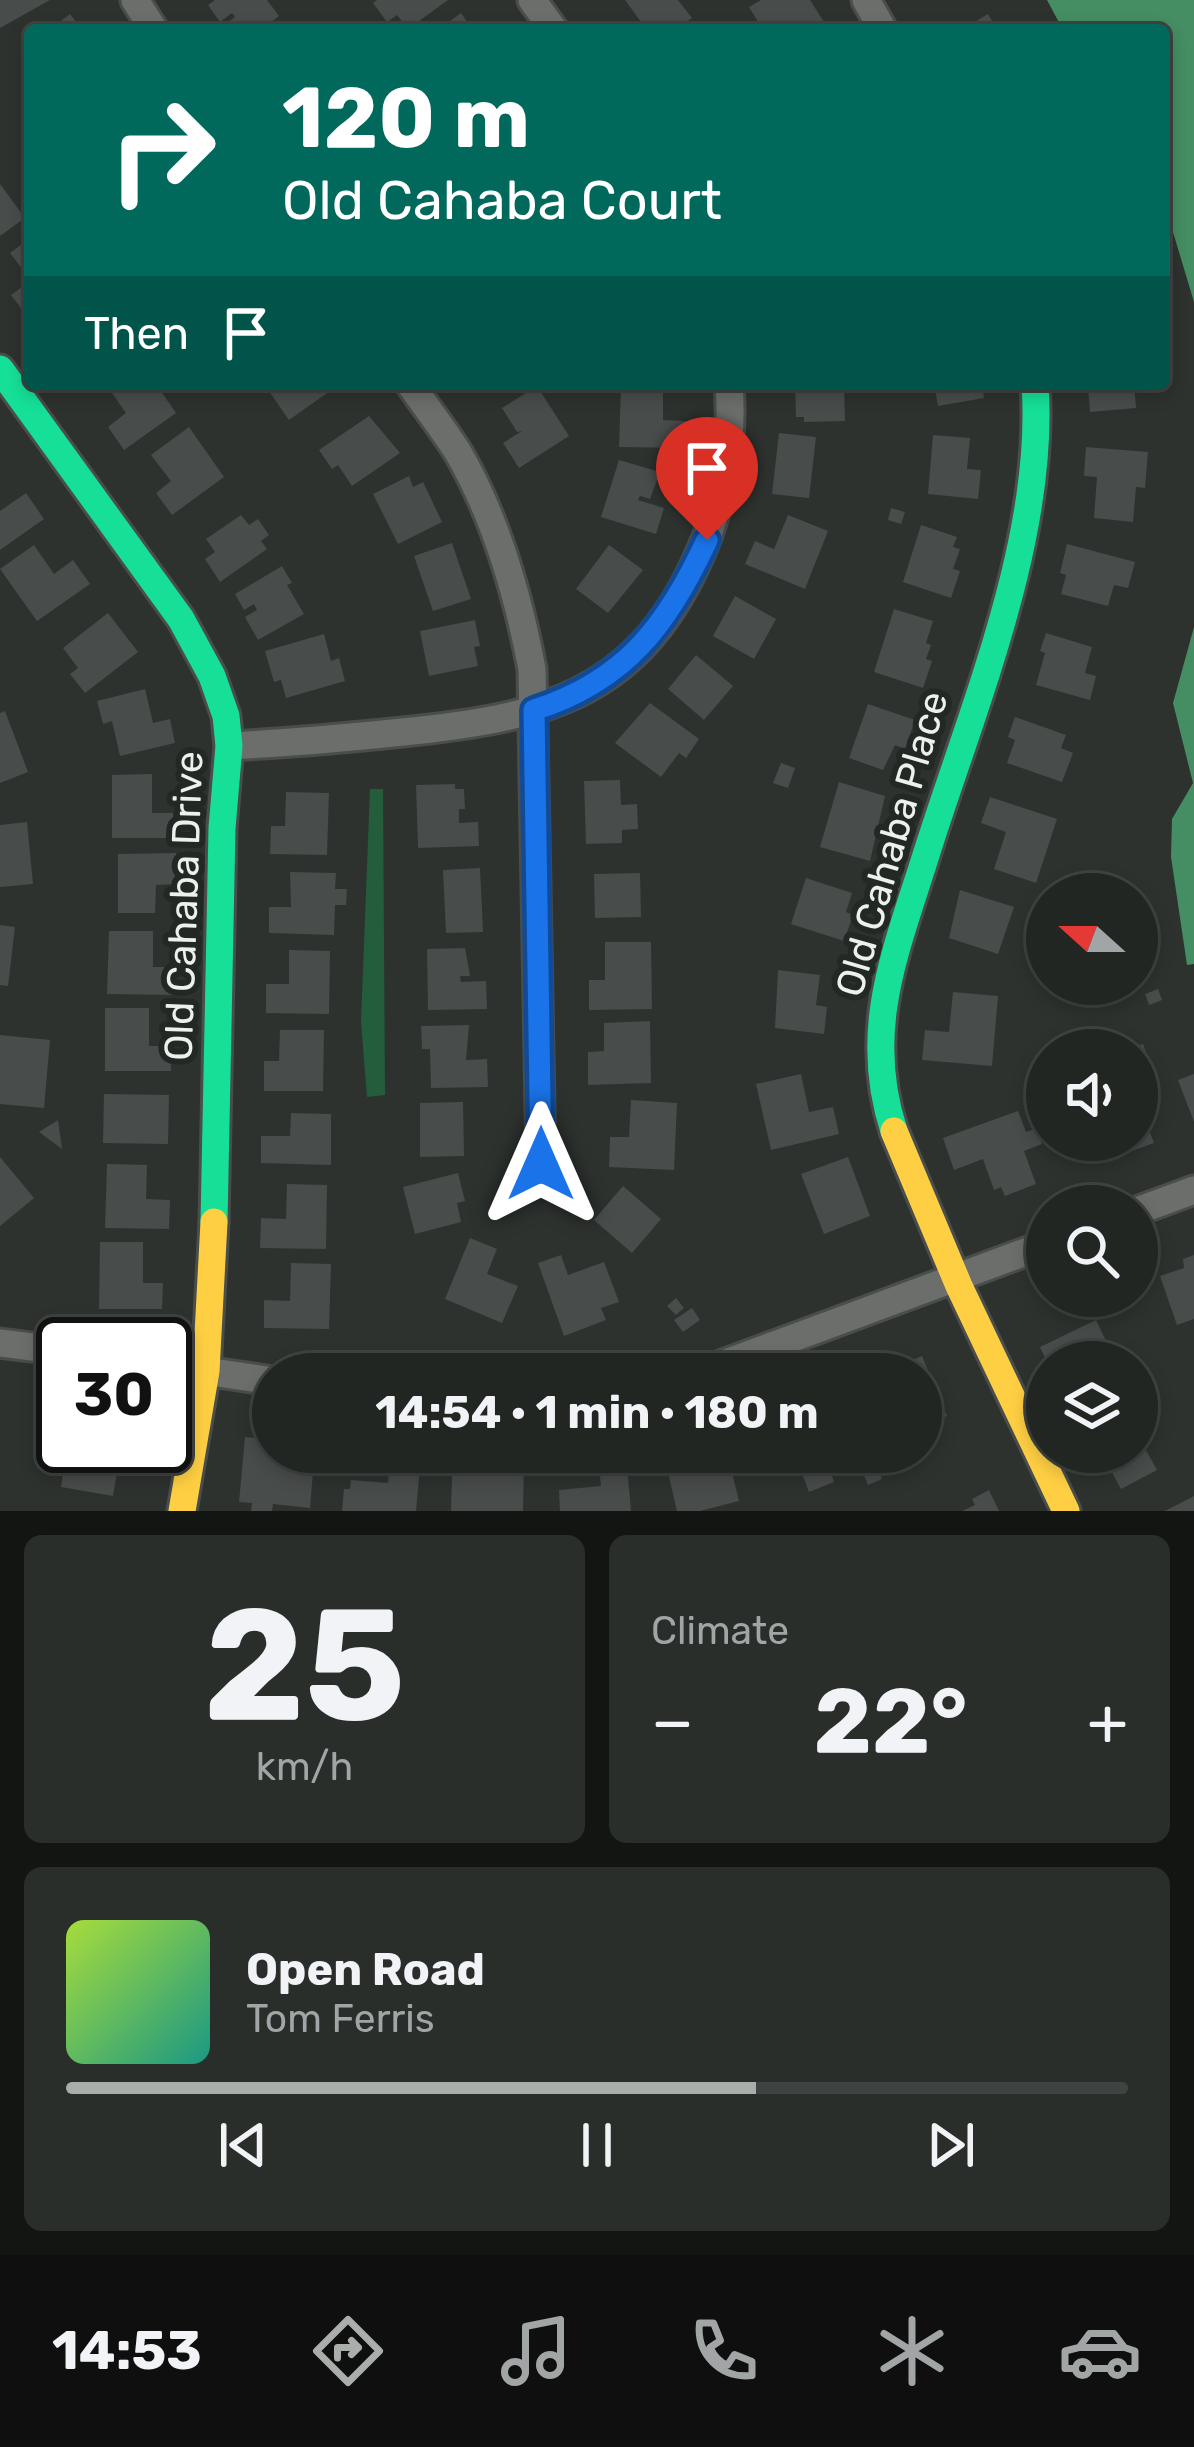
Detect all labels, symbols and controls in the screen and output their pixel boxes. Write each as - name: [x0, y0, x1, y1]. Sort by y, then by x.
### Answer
- text: 120 m: [282, 68, 530, 168]
- icon: right: [84, 72, 240, 228]
- text: Old Cahaba Court: [282, 169, 722, 233]
- icon: arrive: [213, 300, 279, 366]
- text: Then: [84, 307, 189, 360]
- pin: [656, 417, 758, 540]
- icon: arrive: [674, 435, 740, 501]
- street label: Old Cahaba Place: [826, 686, 958, 1002]
- street label: Old Cahaba Drive: [156, 751, 212, 1061]
- north arrow: [1026, 873, 1158, 1005]
- map controls: [1026, 873, 1158, 1473]
- button: sound: [1026, 1029, 1158, 1161]
- position arrow: [478, 1101, 604, 1227]
- button: search: [1026, 1185, 1158, 1317]
- speed limit sign: 30: [36, 1317, 192, 1473]
- button: layers: [1026, 1341, 1158, 1473]
- text: 14:54 · 1 min · 180 m: [375, 1386, 819, 1439]
- text: 25: [203, 1573, 406, 1758]
- text: Climate: [651, 1608, 789, 1654]
- text: 22°: [813, 1668, 967, 1775]
- text: −: [651, 1682, 694, 1761]
- text: +: [1087, 1682, 1128, 1761]
- text: km/h: [256, 1744, 353, 1790]
- text: Open Road: [246, 1943, 485, 1996]
- text: Tom Ferris: [246, 1996, 435, 2042]
- icon: previous: [210, 2112, 276, 2178]
- icon: pause: [564, 2112, 630, 2178]
- icon: next: [918, 2112, 984, 2178]
- icon: directions: [306, 2309, 390, 2393]
- icon: music: [494, 2309, 578, 2393]
- icon: phone: [682, 2309, 766, 2393]
- icon: climate: [870, 2309, 954, 2393]
- icon: car: [1058, 2309, 1142, 2393]
- text: 14:53: [52, 2319, 202, 2383]

